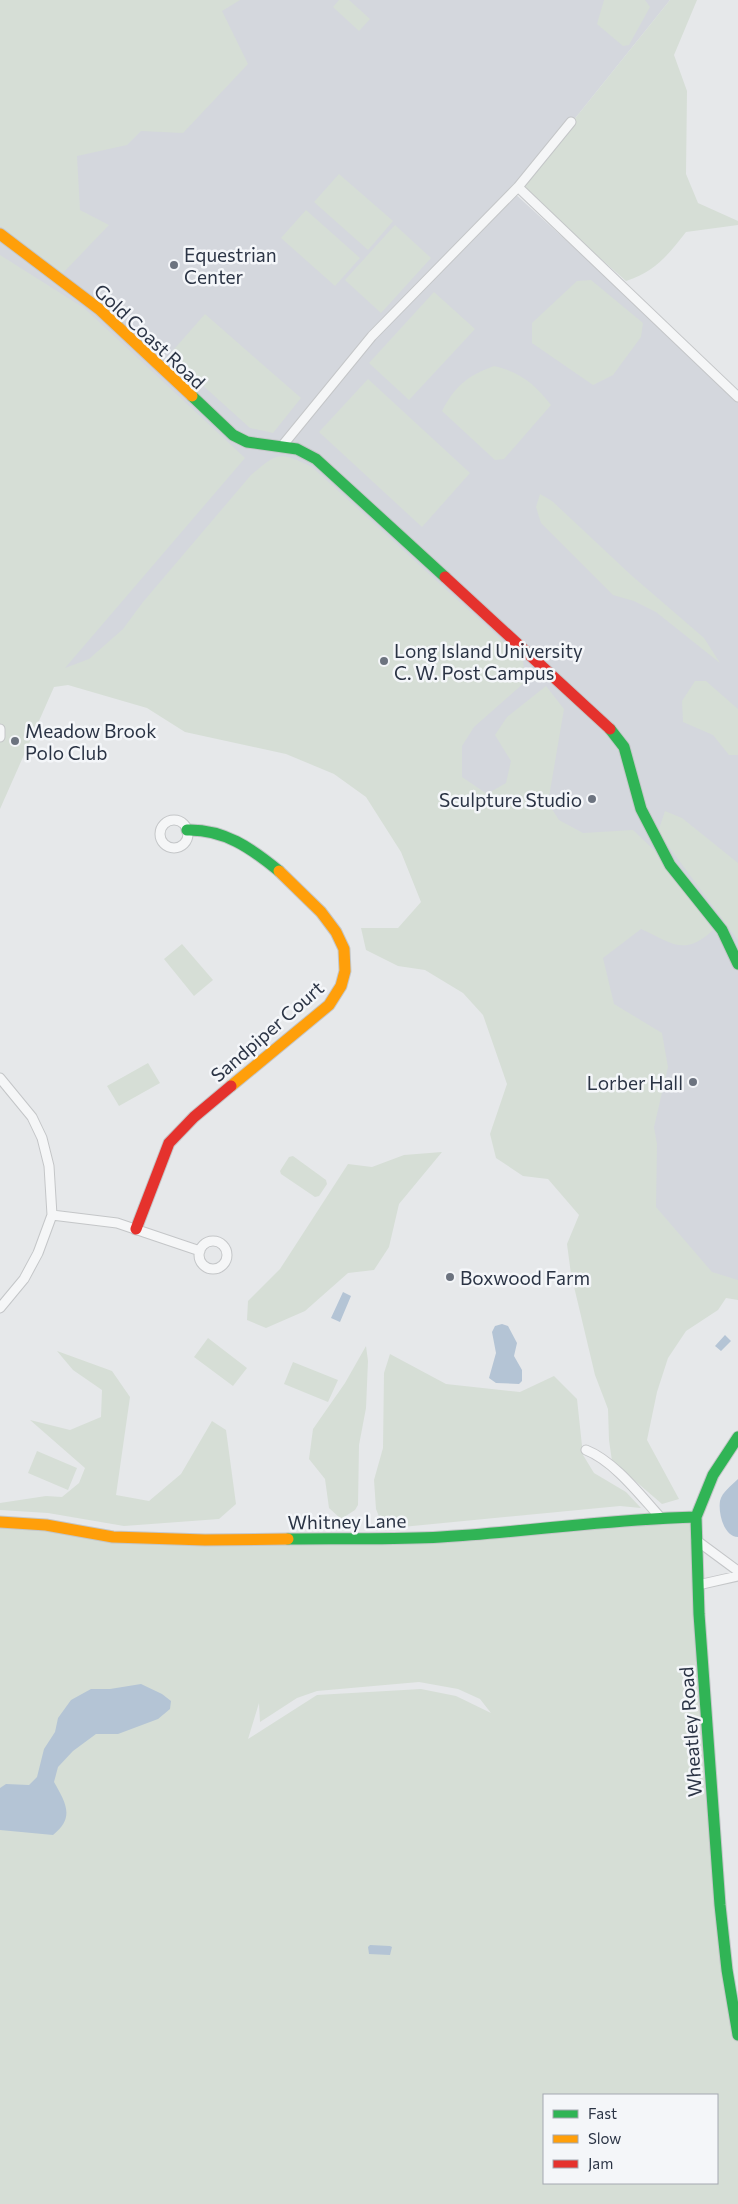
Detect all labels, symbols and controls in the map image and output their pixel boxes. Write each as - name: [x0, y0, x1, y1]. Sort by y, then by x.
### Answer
- place label: Equestrian Center: [184, 243, 277, 288]
- marker: Equestrian Center: [168, 259, 180, 271]
- street label: Gold Coast Road: [90, 279, 210, 393]
- place label: Long Island University C. W. Post Campus: [394, 639, 583, 684]
- marker: Long Island University C. W. Post Campus: [378, 655, 390, 667]
- place label: Meadow Brook Polo Club: [25, 719, 156, 764]
- marker: Meadow Brook Polo Club: [9, 735, 21, 747]
- place label: Sculpture Studio: [439, 788, 582, 811]
- marker: Sculpture Studio: [586, 793, 598, 805]
- street label: Sandpiper Court: [206, 976, 328, 1086]
- place label: Lorber Hall: [587, 1071, 683, 1094]
- marker: Lorber Hall: [687, 1076, 699, 1088]
- place label: Boxwood Farm: [460, 1266, 590, 1289]
- marker: Boxwood Farm: [444, 1271, 456, 1283]
- street label: Whitney Lane: [287, 1508, 407, 1534]
- street label: Wheatley Road: [674, 1666, 706, 1798]
- legend: [543, 2094, 718, 2184]
- text: Fast: [588, 2104, 617, 2122]
- text: Slow: [588, 2129, 621, 2147]
- text: Jam: [588, 2154, 613, 2172]

